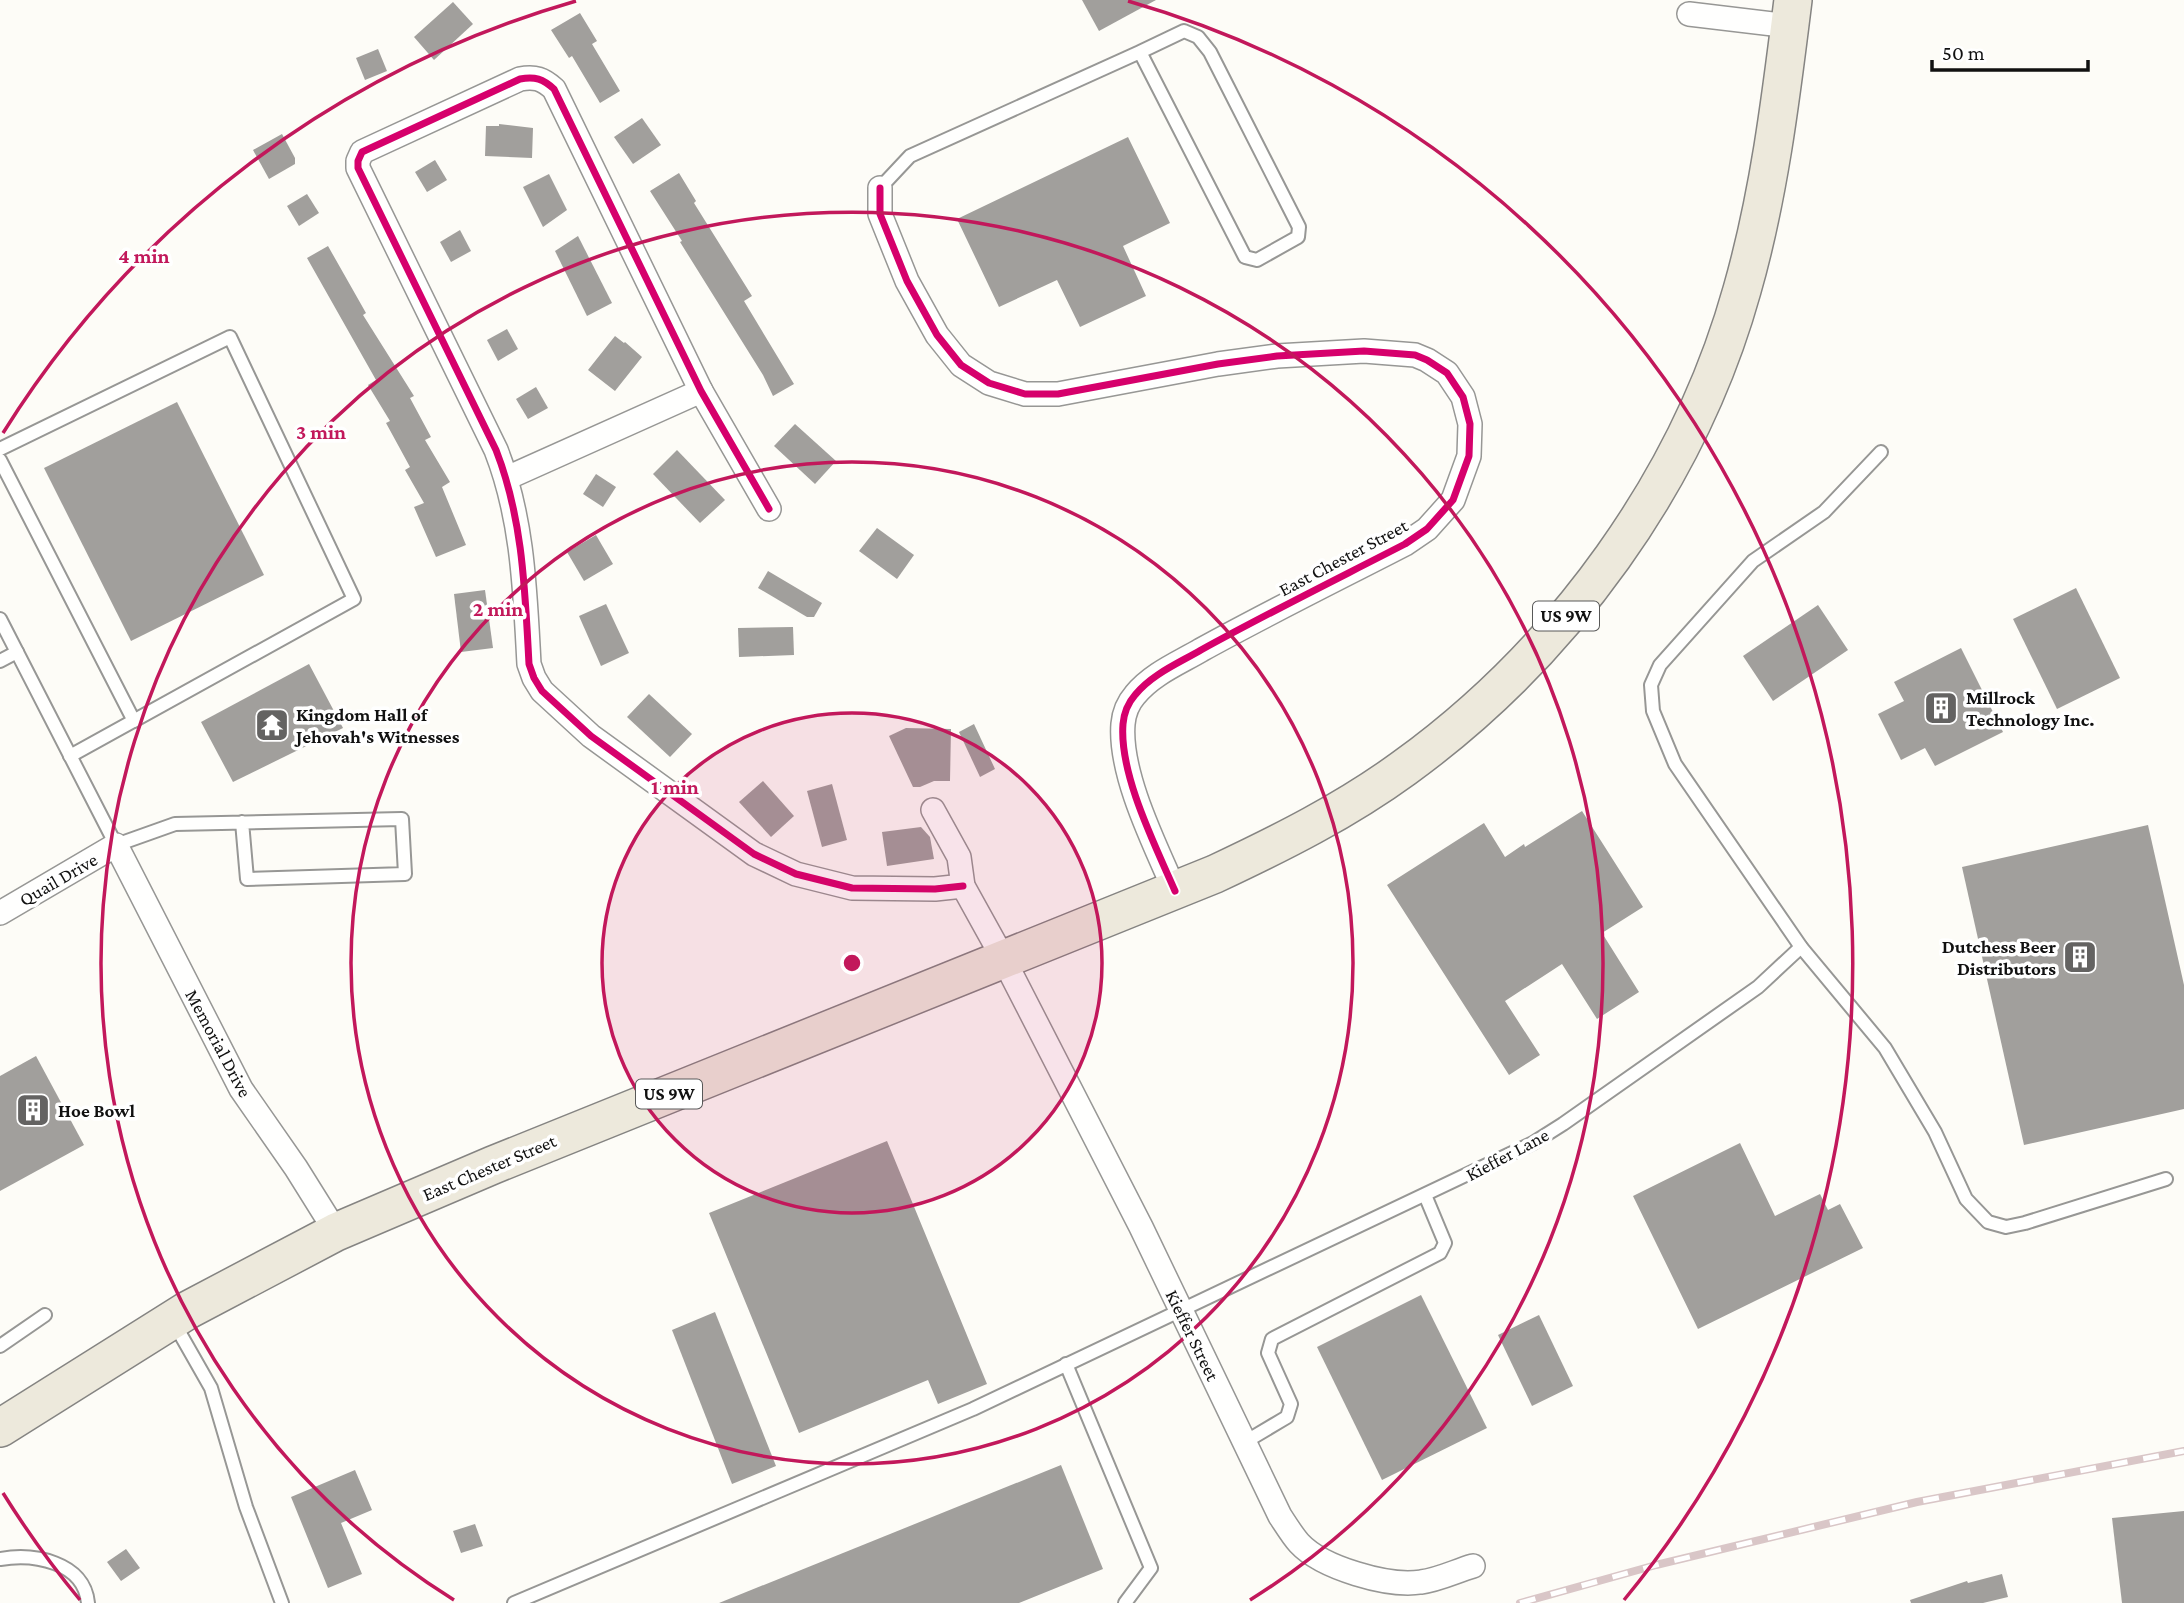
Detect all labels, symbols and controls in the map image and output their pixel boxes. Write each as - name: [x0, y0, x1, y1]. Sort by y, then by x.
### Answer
- scale bar: [1932, 28, 2088, 72]
- text: 50 m: [1942, 41, 1985, 65]
- text: 4 min: [118, 244, 170, 268]
- text: 3 min: [296, 420, 346, 444]
- street label: East Chester Street: [1275, 514, 1412, 600]
- text: 2 min: [473, 597, 523, 621]
- road number: US 9W: [1533, 602, 1599, 630]
- place label: Millrock Technology Inc.: [1966, 687, 2095, 730]
- building icon: Millrock Technology Inc.: [1922, 689, 1960, 727]
- place label: Kingdom Hall of Jehovah's Witnesses: [294, 704, 460, 747]
- temple icon: Kingdom Hall of Jehovah's Witnesses: [253, 706, 291, 744]
- text: 1 min: [651, 775, 699, 799]
- street label: Quail Drive: [16, 849, 101, 910]
- place label: Dutchess Beer Distributors: [1942, 936, 2056, 979]
- building icon: Dutchess Beer Distributors: [2061, 938, 2099, 976]
- centre of rings: [840, 951, 864, 975]
- street label: Memorial Drive: [181, 986, 256, 1101]
- road number: US 9W: [636, 1079, 702, 1108]
- building icon: Hoe Bowl: [14, 1091, 52, 1129]
- place label: Hoe Bowl: [58, 1100, 135, 1121]
- street label: Kieffer Lane: [1462, 1124, 1552, 1185]
- street label: East Chester Street: [419, 1130, 560, 1205]
- street label: Kieffer Street: [1162, 1286, 1224, 1385]

